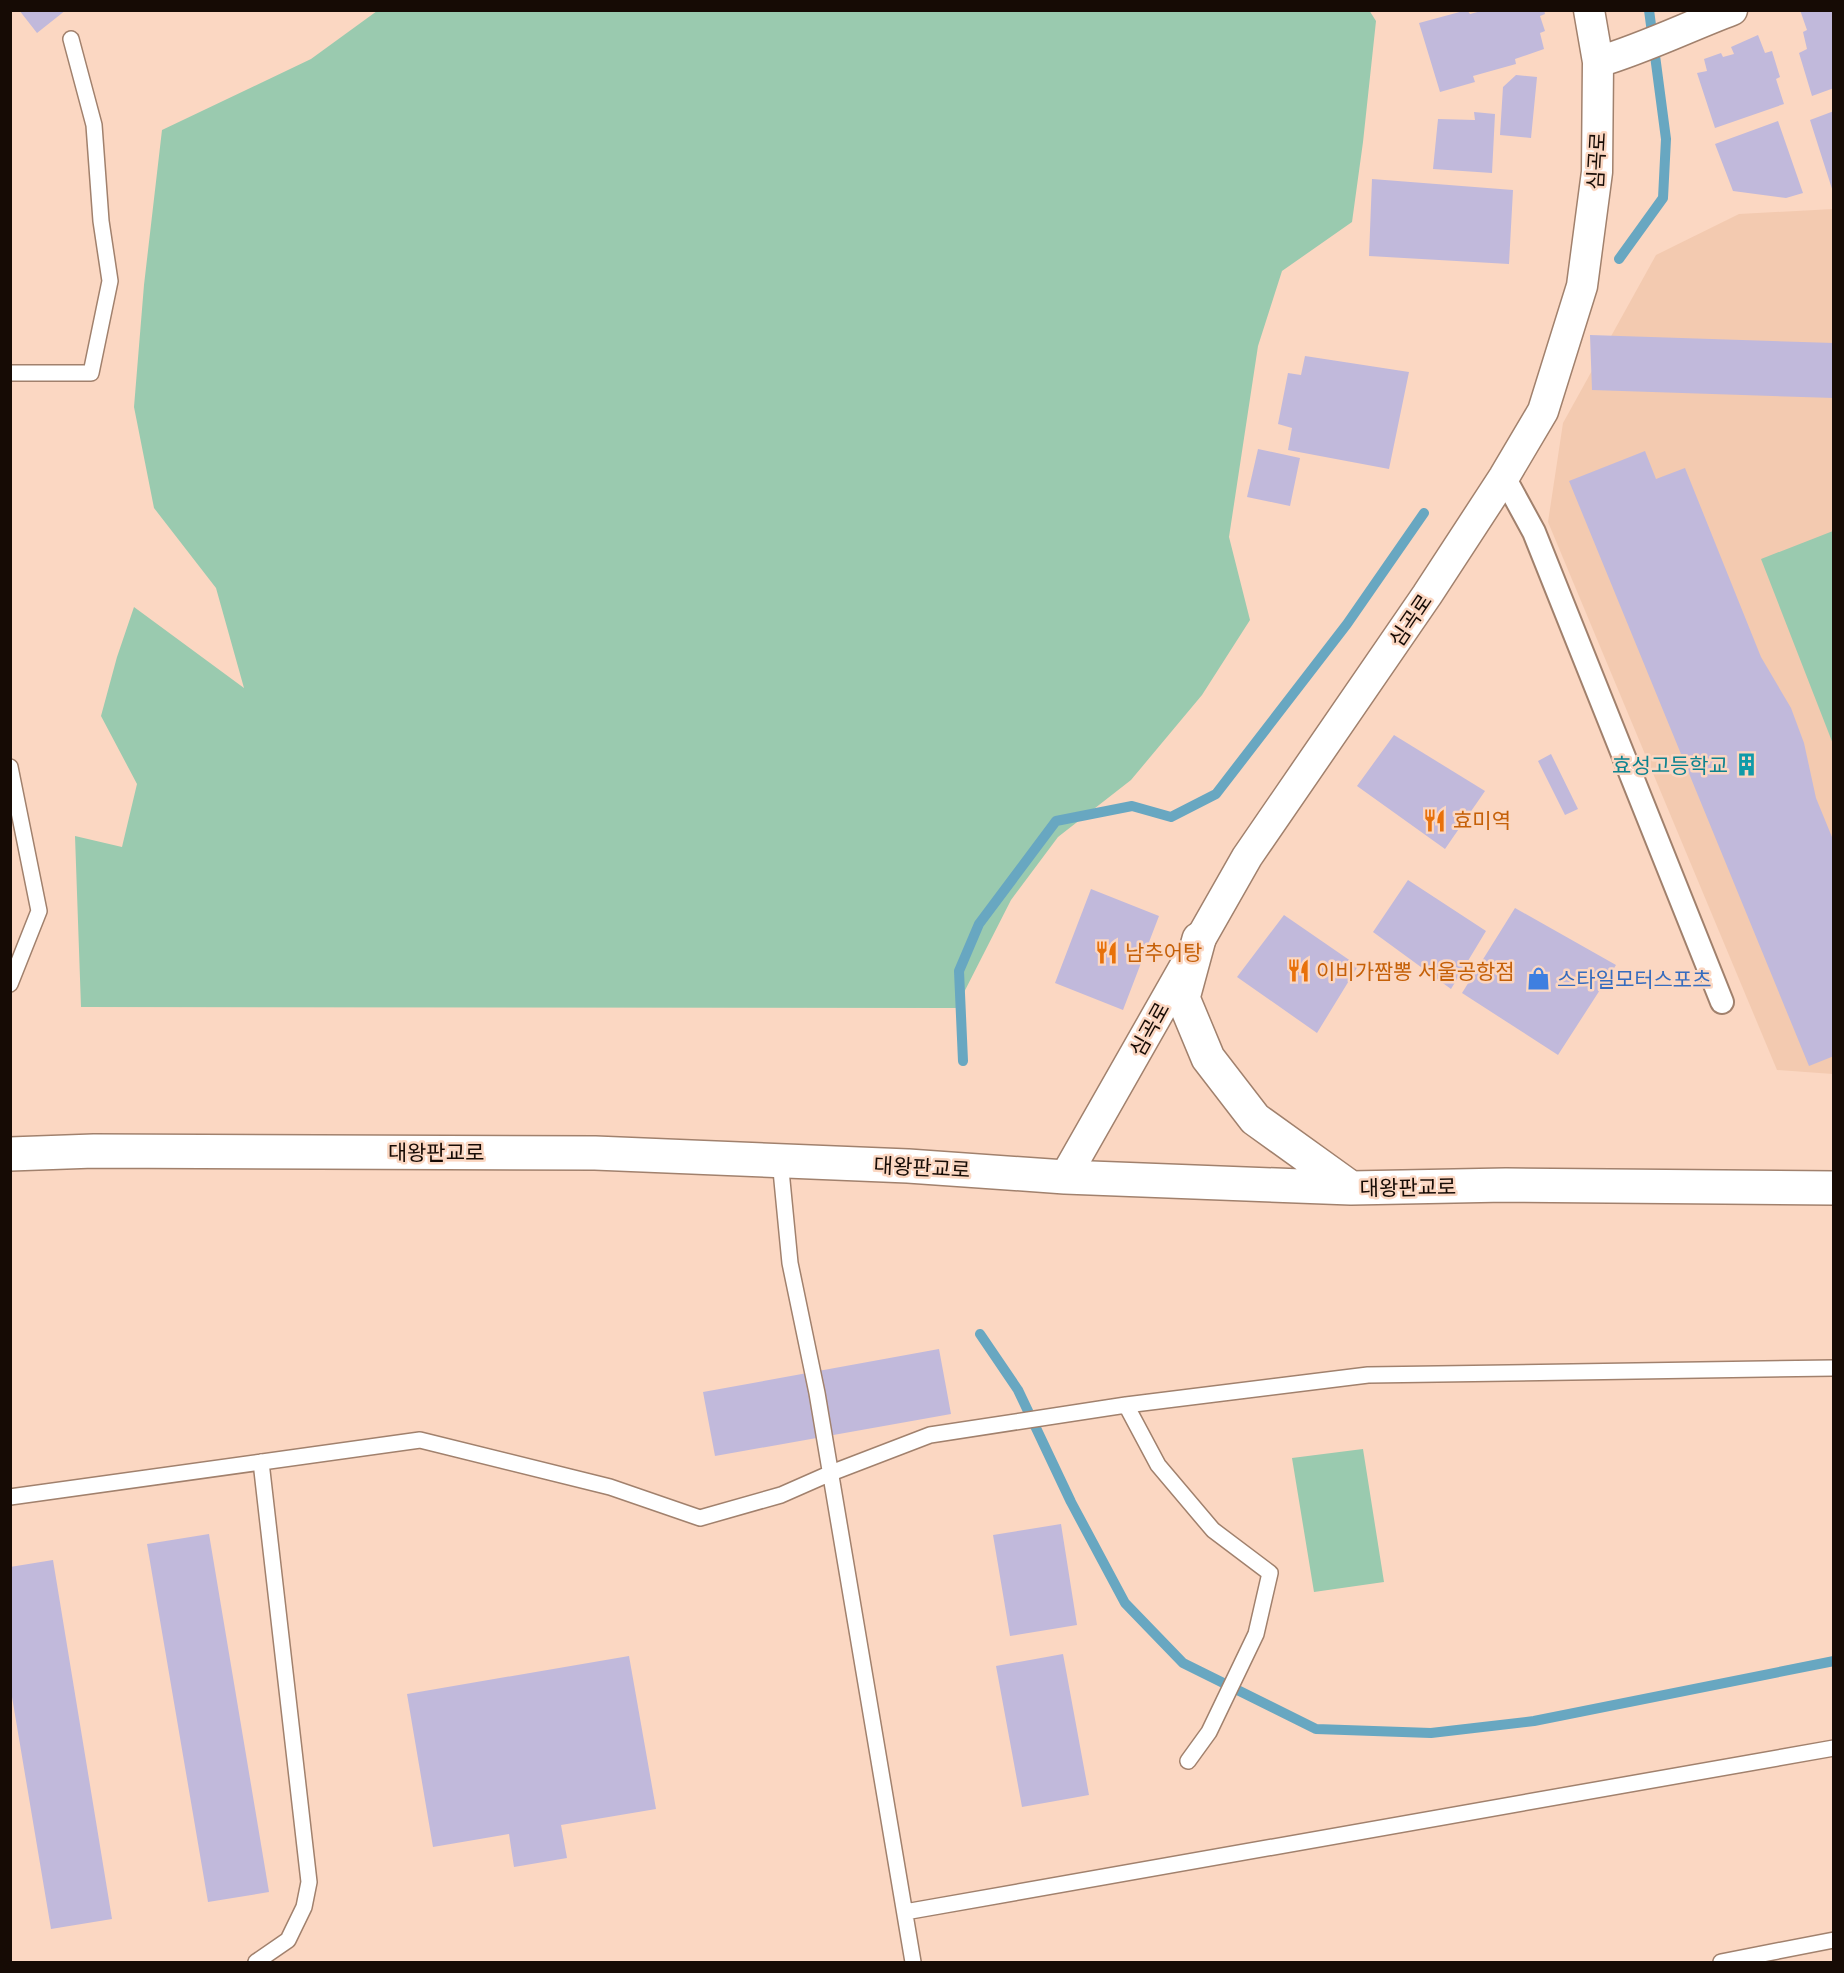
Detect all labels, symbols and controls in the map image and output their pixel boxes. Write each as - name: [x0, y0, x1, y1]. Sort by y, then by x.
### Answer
- street label: 심곡로: [1581, 131, 1611, 191]
- street label: 심곡로: [1382, 588, 1438, 652]
- place label: 효성고등학교: [1612, 751, 1728, 779]
- building icon: 효성고등학교: [1733, 752, 1759, 778]
- place label: 효미역: [1453, 806, 1511, 834]
- restaurant icon: 효미역: [1422, 807, 1448, 833]
- place label: 남추어탕: [1125, 938, 1202, 966]
- restaurant icon: 남추어탕: [1094, 939, 1120, 965]
- place label: 이비가짬뽕 서울공항점: [1316, 957, 1515, 985]
- restaurant icon: 이비가짬뽕 서울공항점: [1285, 958, 1311, 984]
- place label: 스타일모터스포츠: [1557, 965, 1712, 993]
- shop icon: 스타일모터스포츠: [1526, 966, 1552, 992]
- street label: 심곡로: [1123, 997, 1175, 1061]
- street label: 대왕판교로: [388, 1138, 484, 1166]
- street label: 대왕판교로: [873, 1150, 971, 1184]
- street label: 대왕판교로: [1359, 1172, 1457, 1202]

